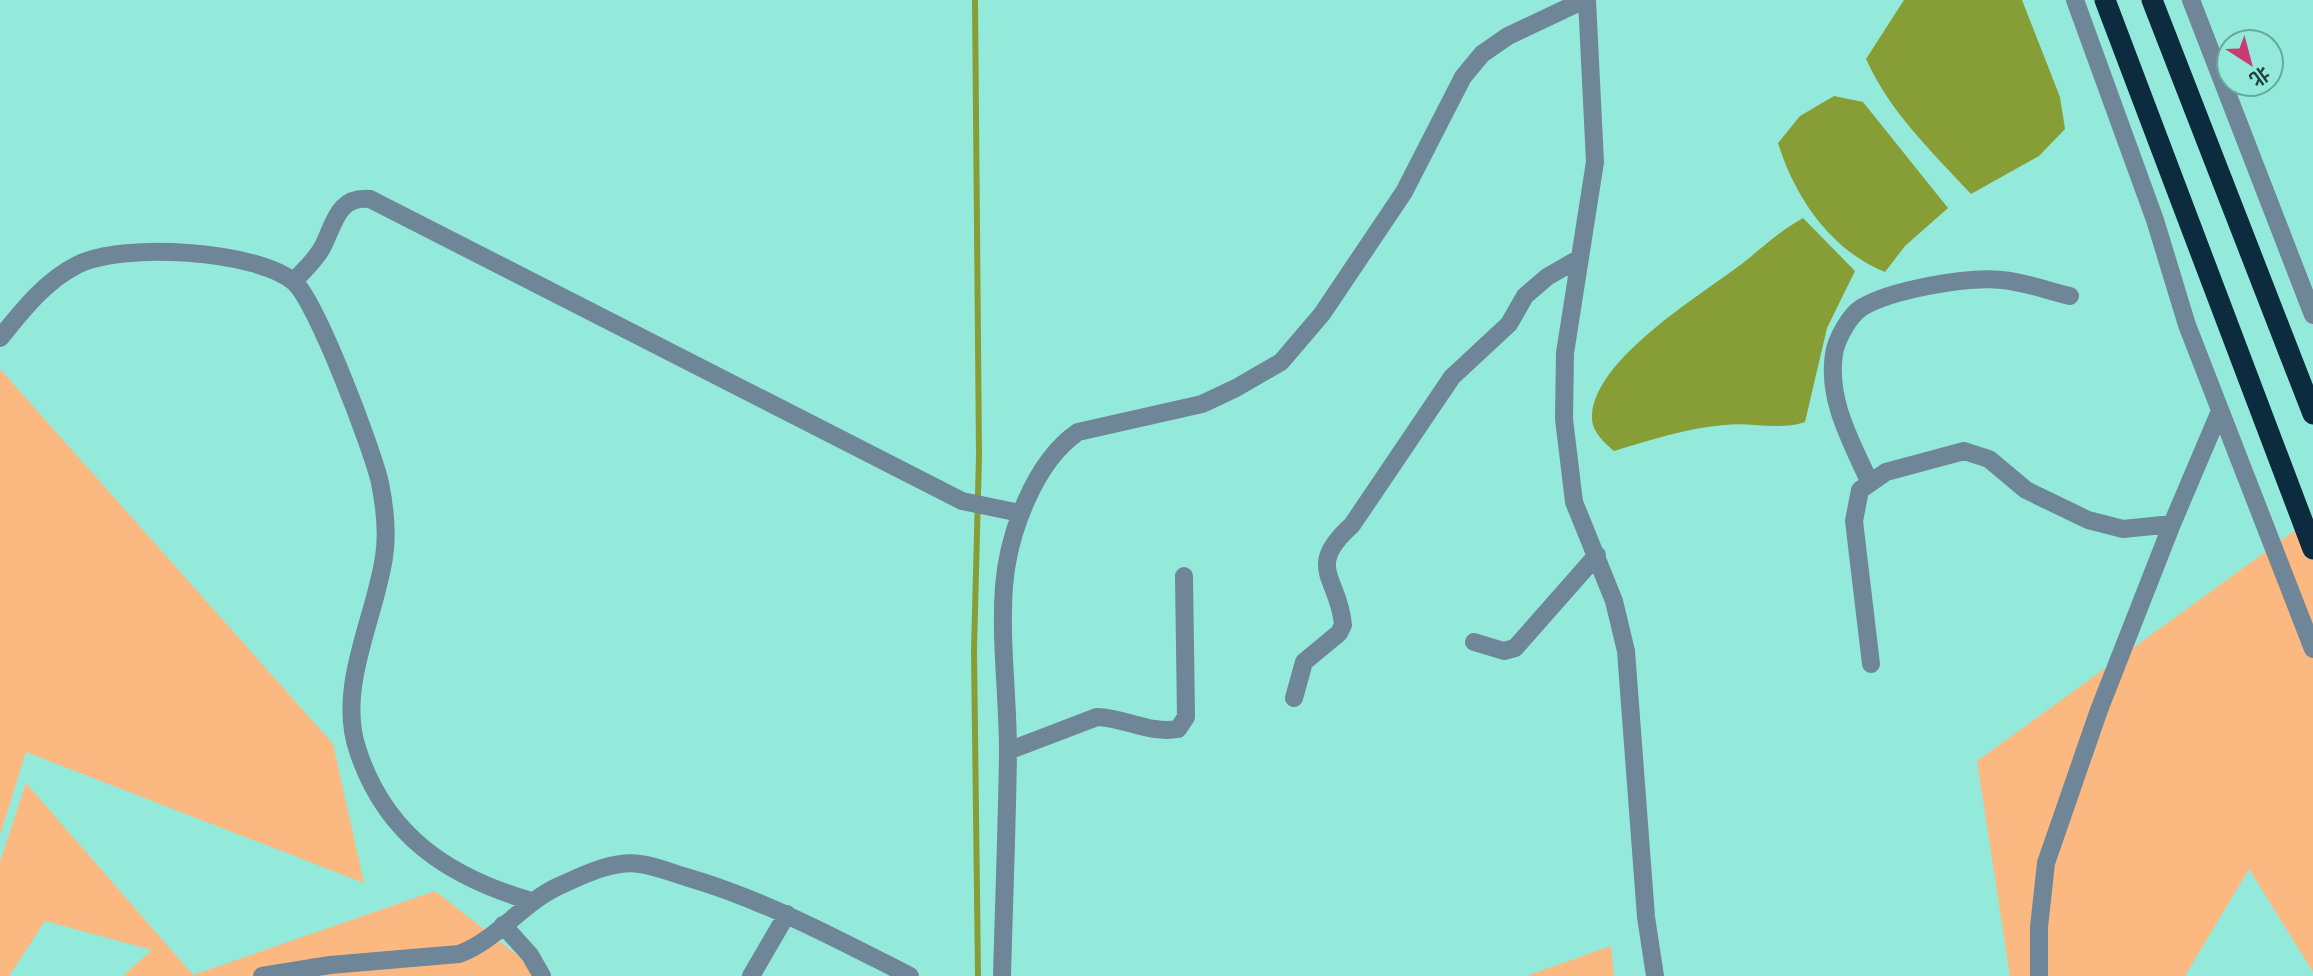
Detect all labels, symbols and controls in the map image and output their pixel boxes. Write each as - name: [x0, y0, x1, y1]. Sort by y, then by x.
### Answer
- north arrow: [2215, 28, 2285, 98]
- text: 北: [2244, 60, 2274, 90]

